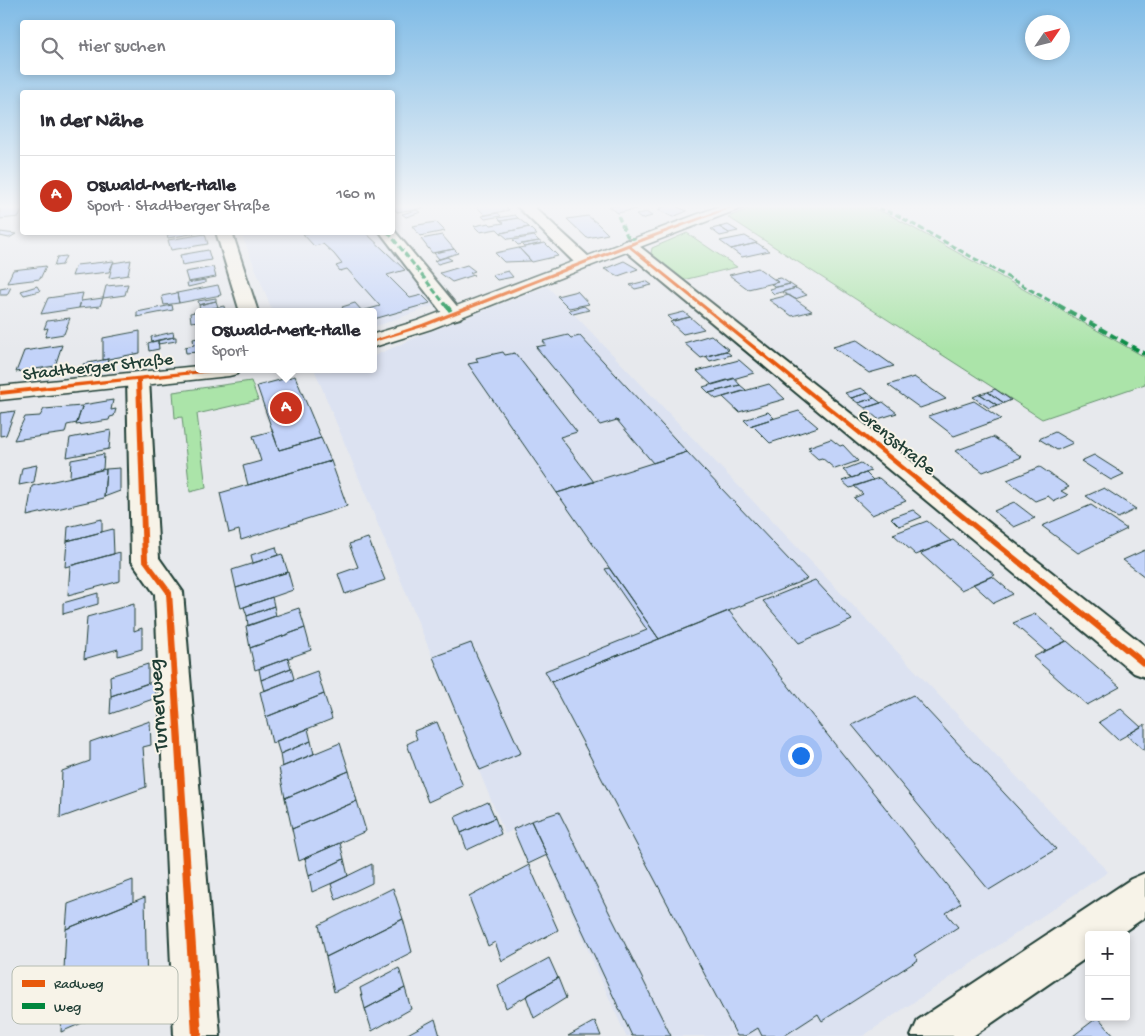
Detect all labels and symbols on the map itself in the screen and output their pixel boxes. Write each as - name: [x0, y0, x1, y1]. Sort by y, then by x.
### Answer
- north arrow: [1025, 15, 1070, 60]
- street label: Stadtberger Straße: [22, 350, 175, 386]
- pin: A: [270, 389, 302, 427]
- street label: Grenzstraße: [853, 405, 940, 481]
- street label: Turnerweg: [144, 658, 176, 753]
- your location: [788, 743, 814, 769]
- legend: [12, 966, 178, 1024]
- text: Radweg: [54, 977, 103, 994]
- text: Weg: [54, 1000, 81, 1017]

